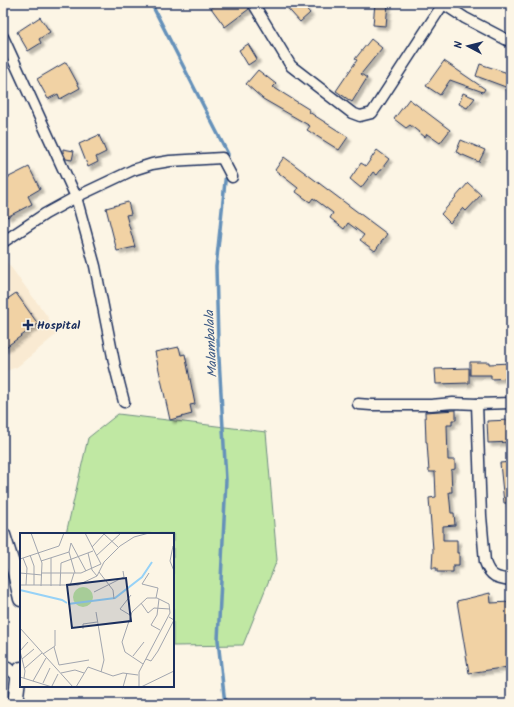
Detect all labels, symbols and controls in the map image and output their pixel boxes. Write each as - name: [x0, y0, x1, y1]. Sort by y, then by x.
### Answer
- north arrow: [448, 26, 488, 66]
- text: N: [450, 40, 468, 49]
- water label: Malambalala: [199, 309, 224, 378]
- place label: Hospital: [37, 316, 81, 335]
- marker: Hospital: [22, 319, 34, 331]
- inset map: [20, 533, 174, 687]

